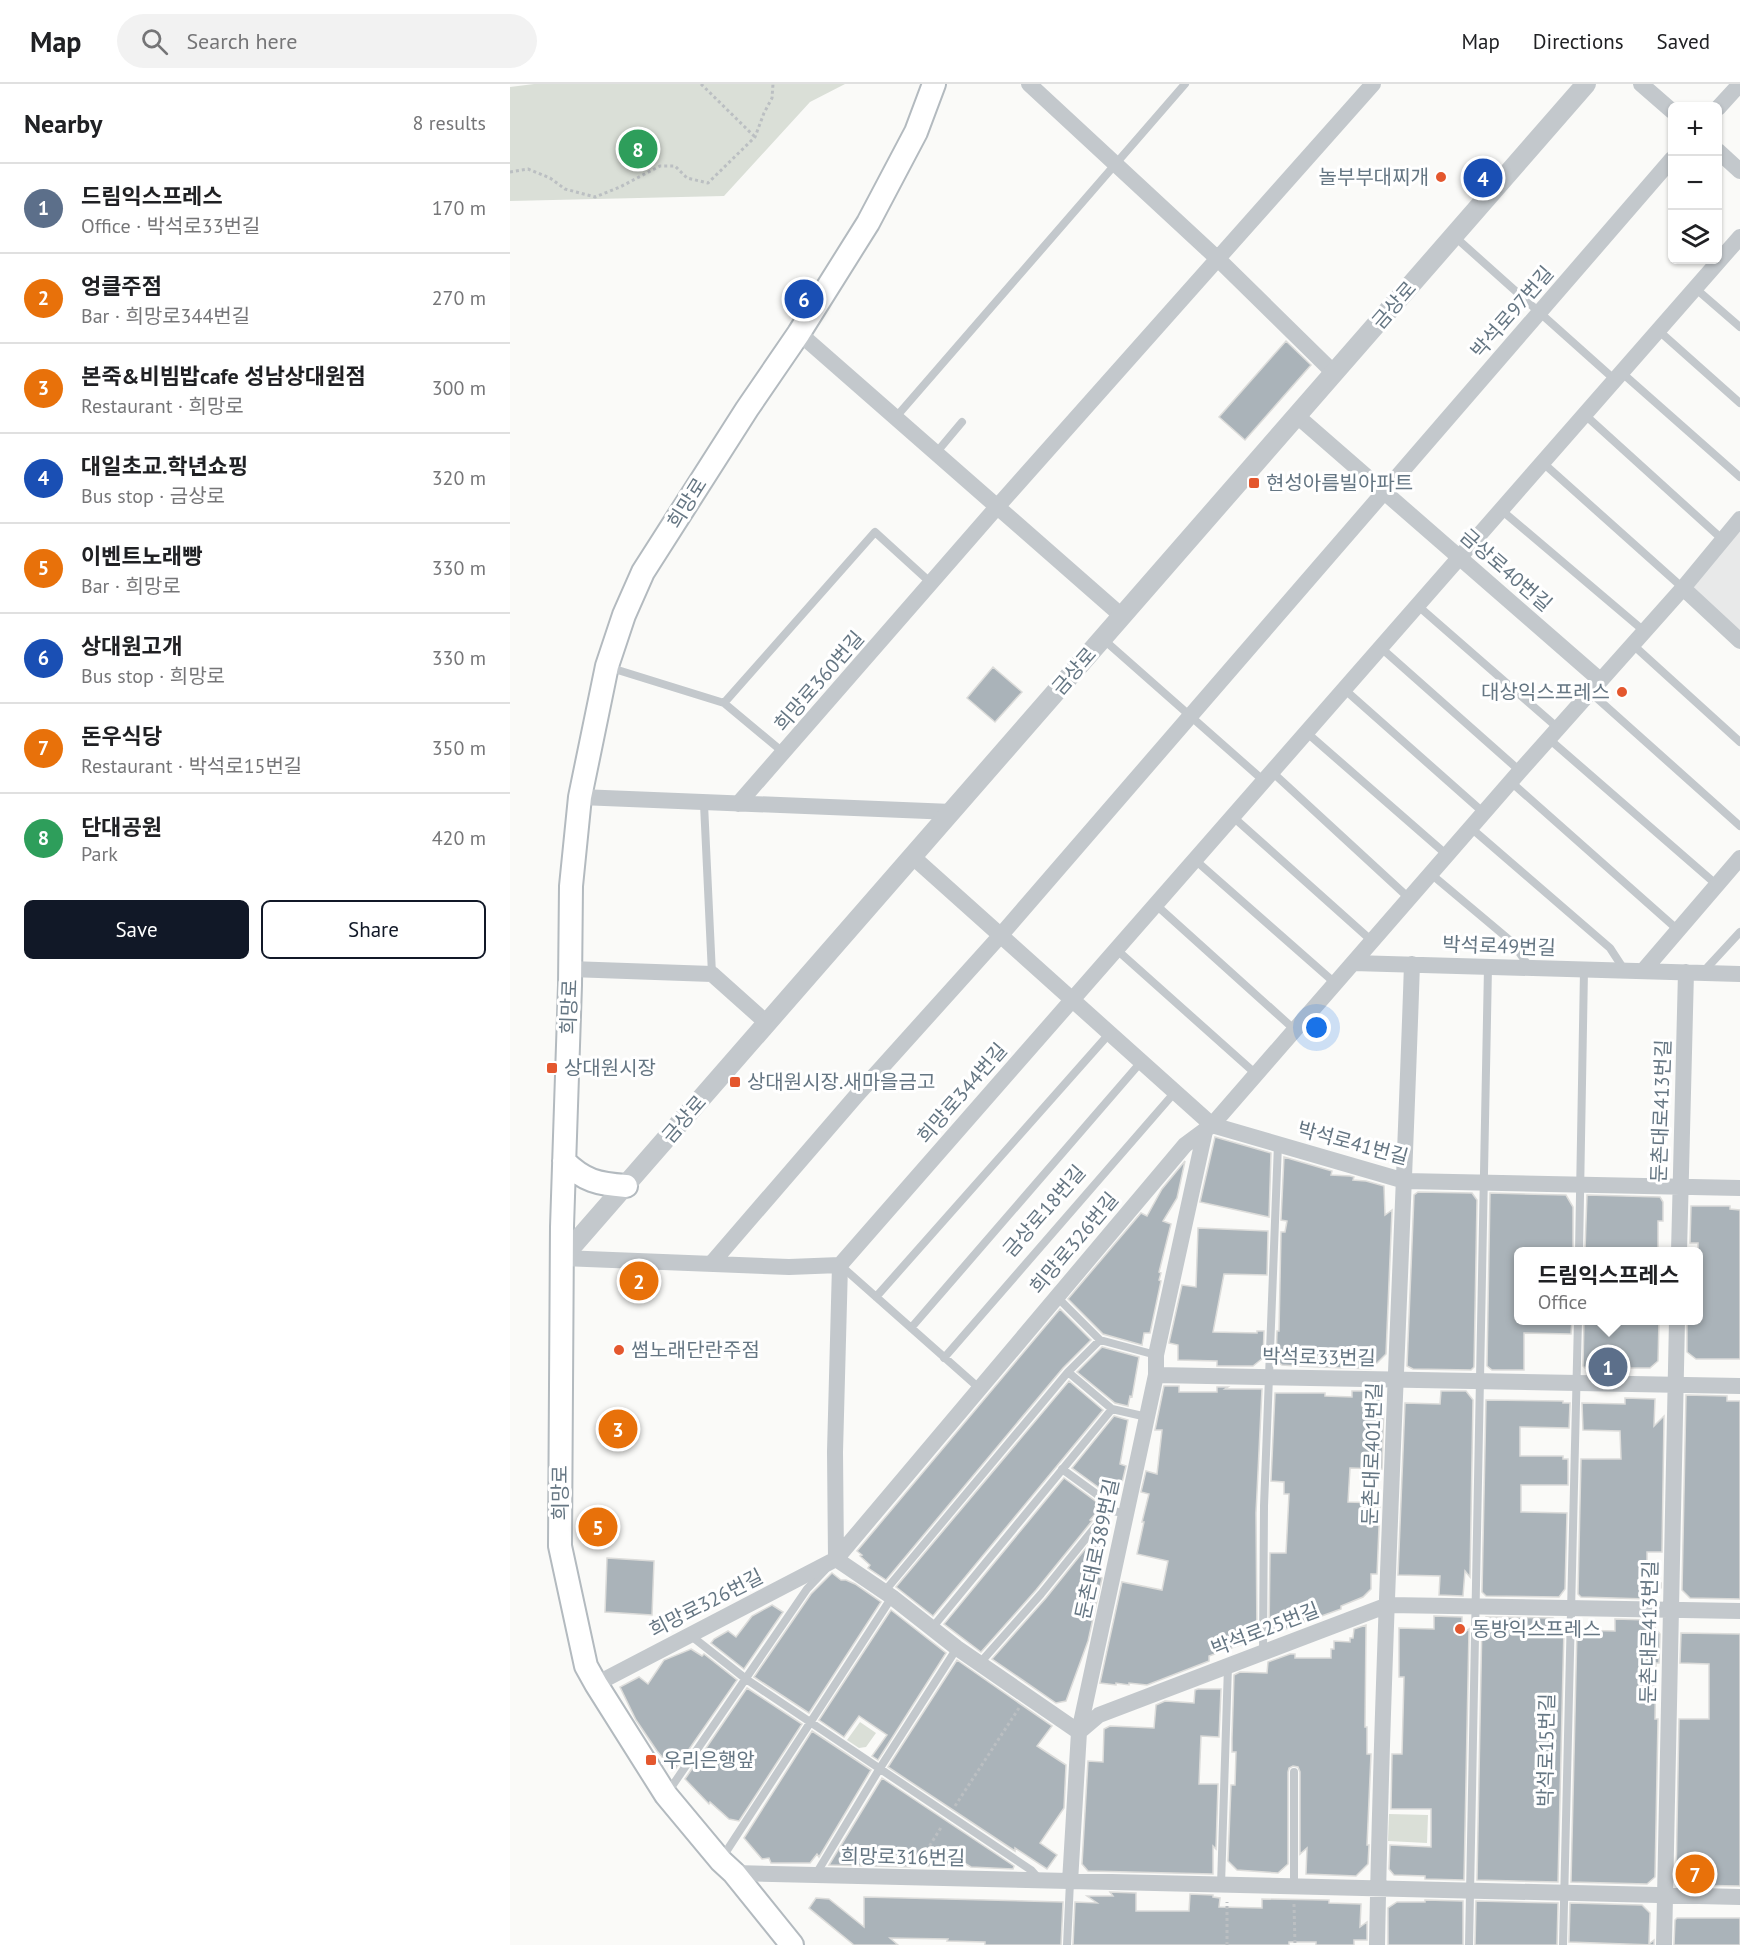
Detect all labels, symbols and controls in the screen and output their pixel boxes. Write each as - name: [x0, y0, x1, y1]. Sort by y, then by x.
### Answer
- search box: [117, 14, 537, 68]
- text: Map: [30, 23, 81, 60]
- icon: search: [138, 25, 171, 58]
- text: Search here: [186, 27, 297, 55]
- text: Map: [1461, 28, 1500, 55]
- text: Directions: [1533, 28, 1624, 55]
- text: Saved: [1657, 28, 1710, 55]
- map controls: [1668, 102, 1722, 264]
- button: +: [1668, 102, 1722, 156]
- text: Nearby: [24, 107, 102, 140]
- text: 8 results: [413, 110, 486, 136]
- pin: 8: [618, 126, 658, 172]
- pin: 4: [1464, 156, 1502, 200]
- button: −: [1668, 156, 1722, 210]
- place label: 놀부부대찌개: [1319, 164, 1429, 190]
- marker: 놀부부대찌개: [1434, 170, 1448, 184]
- text: 드림익스프레스: [81, 182, 223, 210]
- text: 1: [38, 195, 49, 221]
- text: 170 m: [432, 195, 486, 221]
- button: layers: [1668, 210, 1722, 264]
- text: Office · 박석로33번길: [81, 213, 260, 239]
- street label: 박석로97번길: [1465, 261, 1559, 363]
- text: 엉클주점: [81, 272, 162, 300]
- pin: 6: [784, 276, 824, 322]
- street label: 금상로: [1366, 276, 1422, 334]
- text: 2: [38, 285, 49, 311]
- text: 270 m: [432, 285, 486, 311]
- text: Bar · 희망로344번길: [81, 303, 250, 329]
- text: 본죽&비빔밥cafe 성남상대원점: [81, 362, 366, 390]
- text: 3: [38, 375, 49, 401]
- text: 300 m: [432, 375, 486, 401]
- text: Restaurant · 희망로: [81, 393, 244, 419]
- text: 대일초교.학년쇼핑: [81, 452, 248, 480]
- text: 4: [38, 465, 49, 491]
- text: 320 m: [432, 465, 486, 491]
- place label: 현성아름빌아파트: [1266, 470, 1413, 496]
- street label: 희망로: [661, 473, 713, 533]
- marker: 현성아름빌아파트: [1247, 476, 1261, 490]
- text: Bus stop · 금상로: [81, 483, 225, 509]
- street label: 금상로40번길: [1455, 523, 1557, 617]
- text: 이벤트노래빵: [81, 542, 202, 570]
- text: 5: [38, 555, 49, 581]
- text: 330 m: [432, 555, 486, 581]
- text: Bar · 희망로: [81, 573, 181, 599]
- street label: 희망로360번길: [768, 625, 870, 737]
- text: 상대원고개: [81, 632, 182, 660]
- street label: 금상로: [1046, 642, 1102, 700]
- text: 6: [38, 645, 49, 671]
- text: 330 m: [432, 645, 486, 671]
- text: Bus stop · 희망로: [81, 663, 225, 689]
- place label: 대상익스프레스: [1481, 679, 1610, 705]
- marker: 대상익스프레스: [1615, 685, 1629, 699]
- text: 돈우식당: [81, 722, 162, 750]
- text: 7: [38, 735, 49, 761]
- text: 350 m: [432, 735, 486, 761]
- text: Restaurant · 박석로15번길: [81, 753, 302, 779]
- text: 단대공원: [81, 813, 162, 841]
- text: 8: [38, 825, 49, 851]
- text: 420 m: [432, 825, 486, 851]
- text: Park: [81, 841, 118, 867]
- button: Save: [24, 900, 249, 959]
- button: Share: [261, 900, 486, 959]
- street label: 박석로49번길: [1442, 931, 1556, 961]
- street label: 희망로: [555, 979, 583, 1035]
- your location: [1302, 1013, 1331, 1042]
- street label: 희망로344번길: [911, 1037, 1013, 1149]
- street label: 둔촌대로413번길: [1646, 1039, 1676, 1183]
- place label: 상대원시장: [564, 1055, 656, 1081]
- marker: 상대원시장: [545, 1061, 559, 1075]
- place label: 상대원시장.새마을금고: [747, 1069, 935, 1095]
- marker: 상대원시장.새마을금고: [728, 1075, 742, 1089]
- street label: 금상로: [656, 1090, 712, 1148]
- street label: 박석로41번길: [1295, 1116, 1411, 1170]
- street label: 금상로18번길: [997, 1160, 1091, 1262]
- street label: 희망로326번길: [1024, 1187, 1124, 1299]
- popup: [1514, 1247, 1703, 1325]
- pin: 2: [620, 1258, 658, 1304]
- text: 드림익스프레스: [1538, 1261, 1679, 1289]
- text: Office: [1538, 1289, 1587, 1315]
- place label: 썸노래단란주점: [631, 1337, 760, 1363]
- marker: 썸노래단란주점: [612, 1343, 626, 1357]
- street label: 박석로33번길: [1262, 1343, 1376, 1371]
- pin: 1: [1588, 1344, 1628, 1390]
- street label: 둔촌대로401번길: [1357, 1382, 1387, 1526]
- pin: 3: [598, 1406, 638, 1452]
- street label: 희망로: [547, 1465, 573, 1521]
- street label: 둔촌대로389번길: [1069, 1476, 1125, 1622]
- pin: 5: [578, 1504, 617, 1550]
- street label: 둔촌대로413번길: [1635, 1560, 1663, 1704]
- street label: 희망로326번길: [645, 1563, 767, 1643]
- street label: 박석로25번길: [1207, 1596, 1323, 1662]
- place label: 동방익스프레스: [1472, 1616, 1601, 1642]
- marker: 동방익스프레스: [1453, 1622, 1467, 1636]
- street label: 박석로15번길: [1532, 1693, 1560, 1807]
- place label: 우리은행앞: [663, 1747, 755, 1773]
- marker: 우리은행앞: [644, 1753, 658, 1767]
- street label: 희망로316번길: [840, 1843, 966, 1871]
- pin: 7: [1676, 1852, 1714, 1896]

